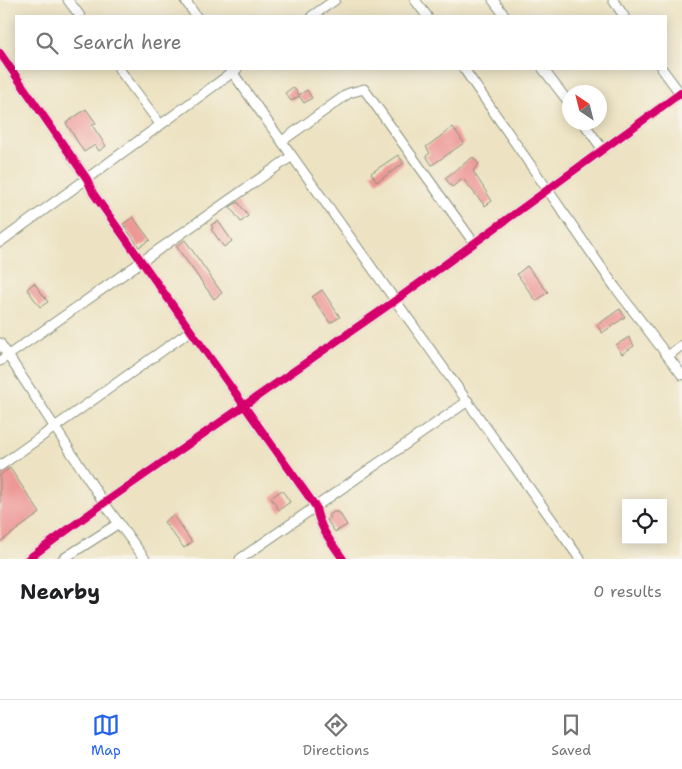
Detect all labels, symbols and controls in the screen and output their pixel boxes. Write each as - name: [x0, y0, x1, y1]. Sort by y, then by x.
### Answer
- search box: [15, 15, 667, 70]
- icon: search: [33, 29, 61, 57]
- text: Search here: [73, 30, 182, 55]
- north arrow: [562, 85, 607, 130]
- map controls: [622, 499, 667, 544]
- button: locate: [622, 499, 667, 544]
- text: Nearby: [20, 578, 100, 606]
- text: 0 results: [593, 581, 662, 602]
- tab: Map: [91, 711, 121, 759]
- tab: Directions: [303, 711, 369, 759]
- tab: Saved: [551, 711, 591, 759]

